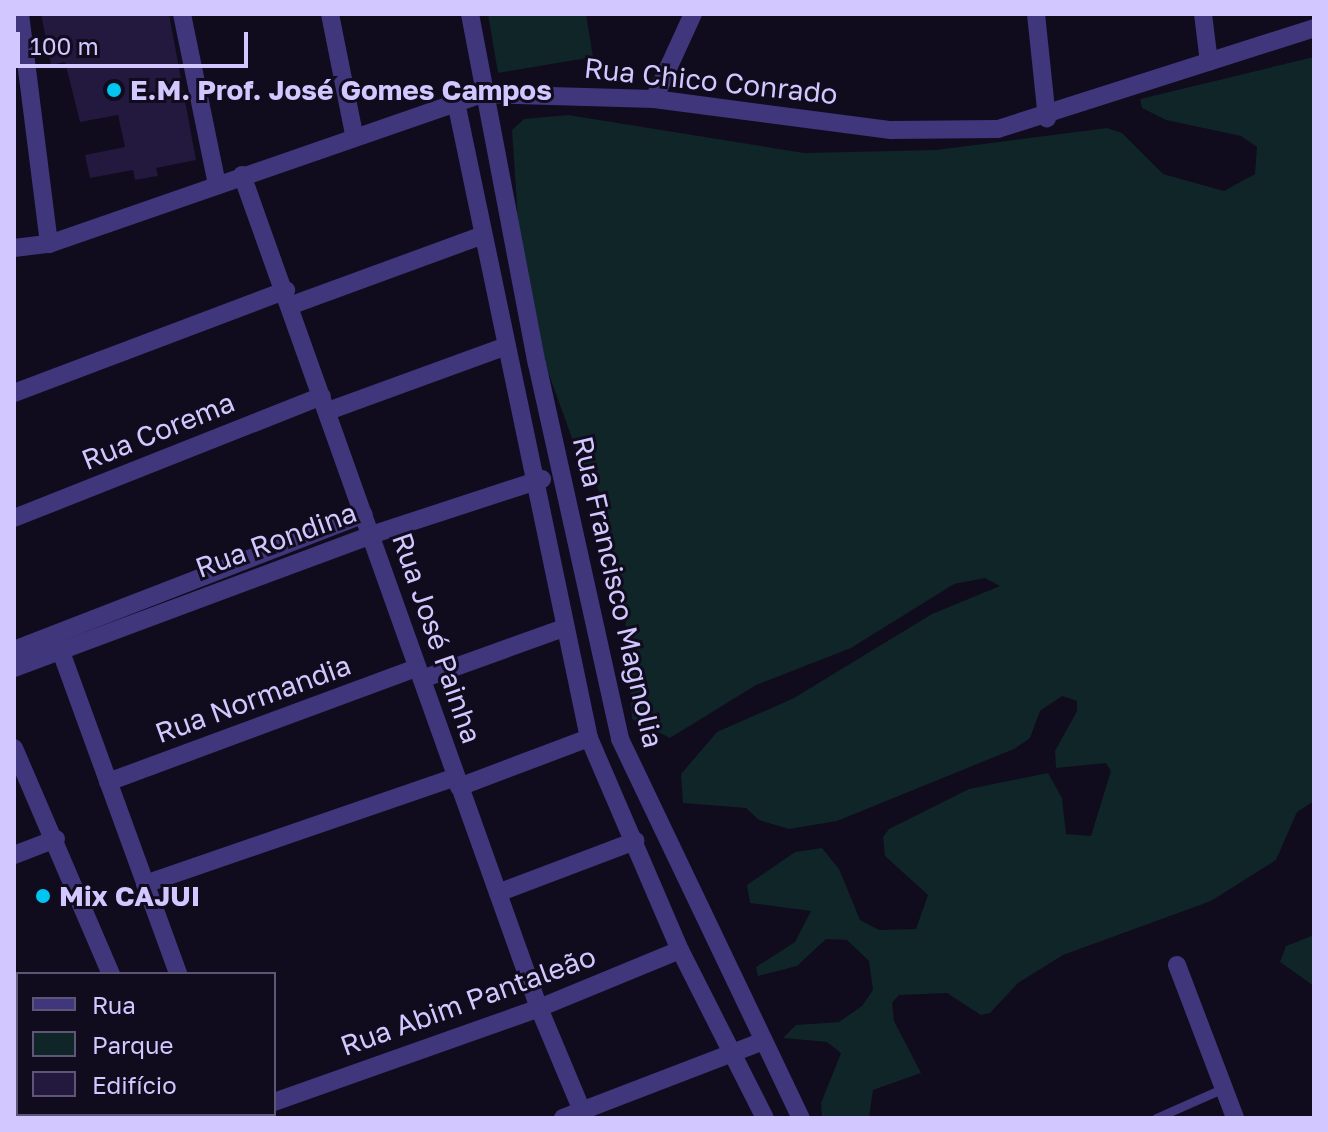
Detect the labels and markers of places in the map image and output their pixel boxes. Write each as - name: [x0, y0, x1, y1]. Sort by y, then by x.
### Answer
- place label: E.M. Prof. José Gomes Campos: [130, 73, 552, 107]
- marker: E.M. Prof. José Gomes Campos: [105, 81, 123, 99]
- place label: Mix CAJUI: [59, 879, 200, 913]
- marker: Mix CAJUI: [34, 887, 52, 905]

